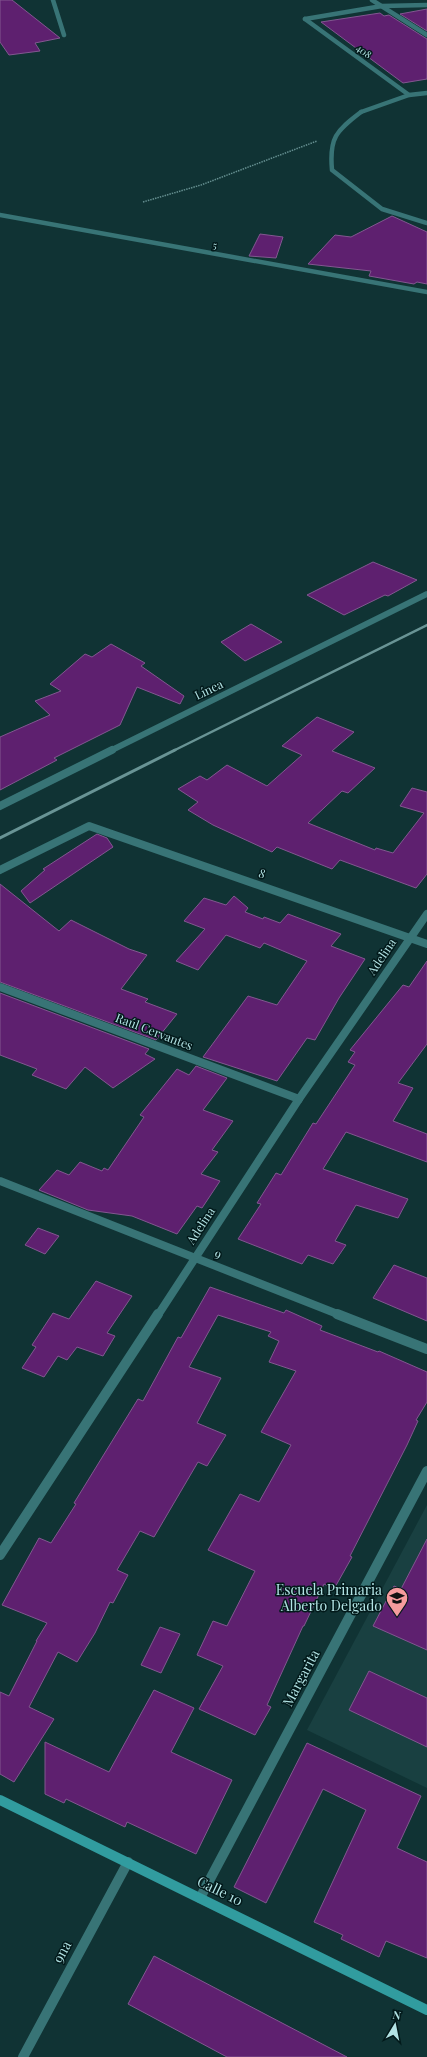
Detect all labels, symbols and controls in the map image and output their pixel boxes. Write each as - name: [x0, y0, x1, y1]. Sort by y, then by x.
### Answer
- street label: 408: [353, 41, 375, 61]
- street label: 5: [212, 238, 218, 252]
- street label: Línea: [192, 675, 225, 703]
- street label: 8: [257, 864, 268, 882]
- street label: Adelina: [363, 935, 399, 979]
- street label: Raúl Cervantes: [113, 1009, 195, 1053]
- street label: Adelina: [182, 1204, 218, 1248]
- street label: 9: [213, 1245, 224, 1262]
- place label: Escuela Primaria Alberto Delgado: [276, 1580, 382, 1615]
- school or university icon: Escuela Primaria Alberto Delgado: [384, 1585, 410, 1618]
- street label: Margarita: [278, 1646, 323, 1710]
- street label: Calle 10: [194, 1871, 246, 1910]
- street label: 9na: [48, 1937, 75, 1966]
- north arrow: [375, 2005, 415, 2045]
- text: N: [392, 2007, 402, 2023]

